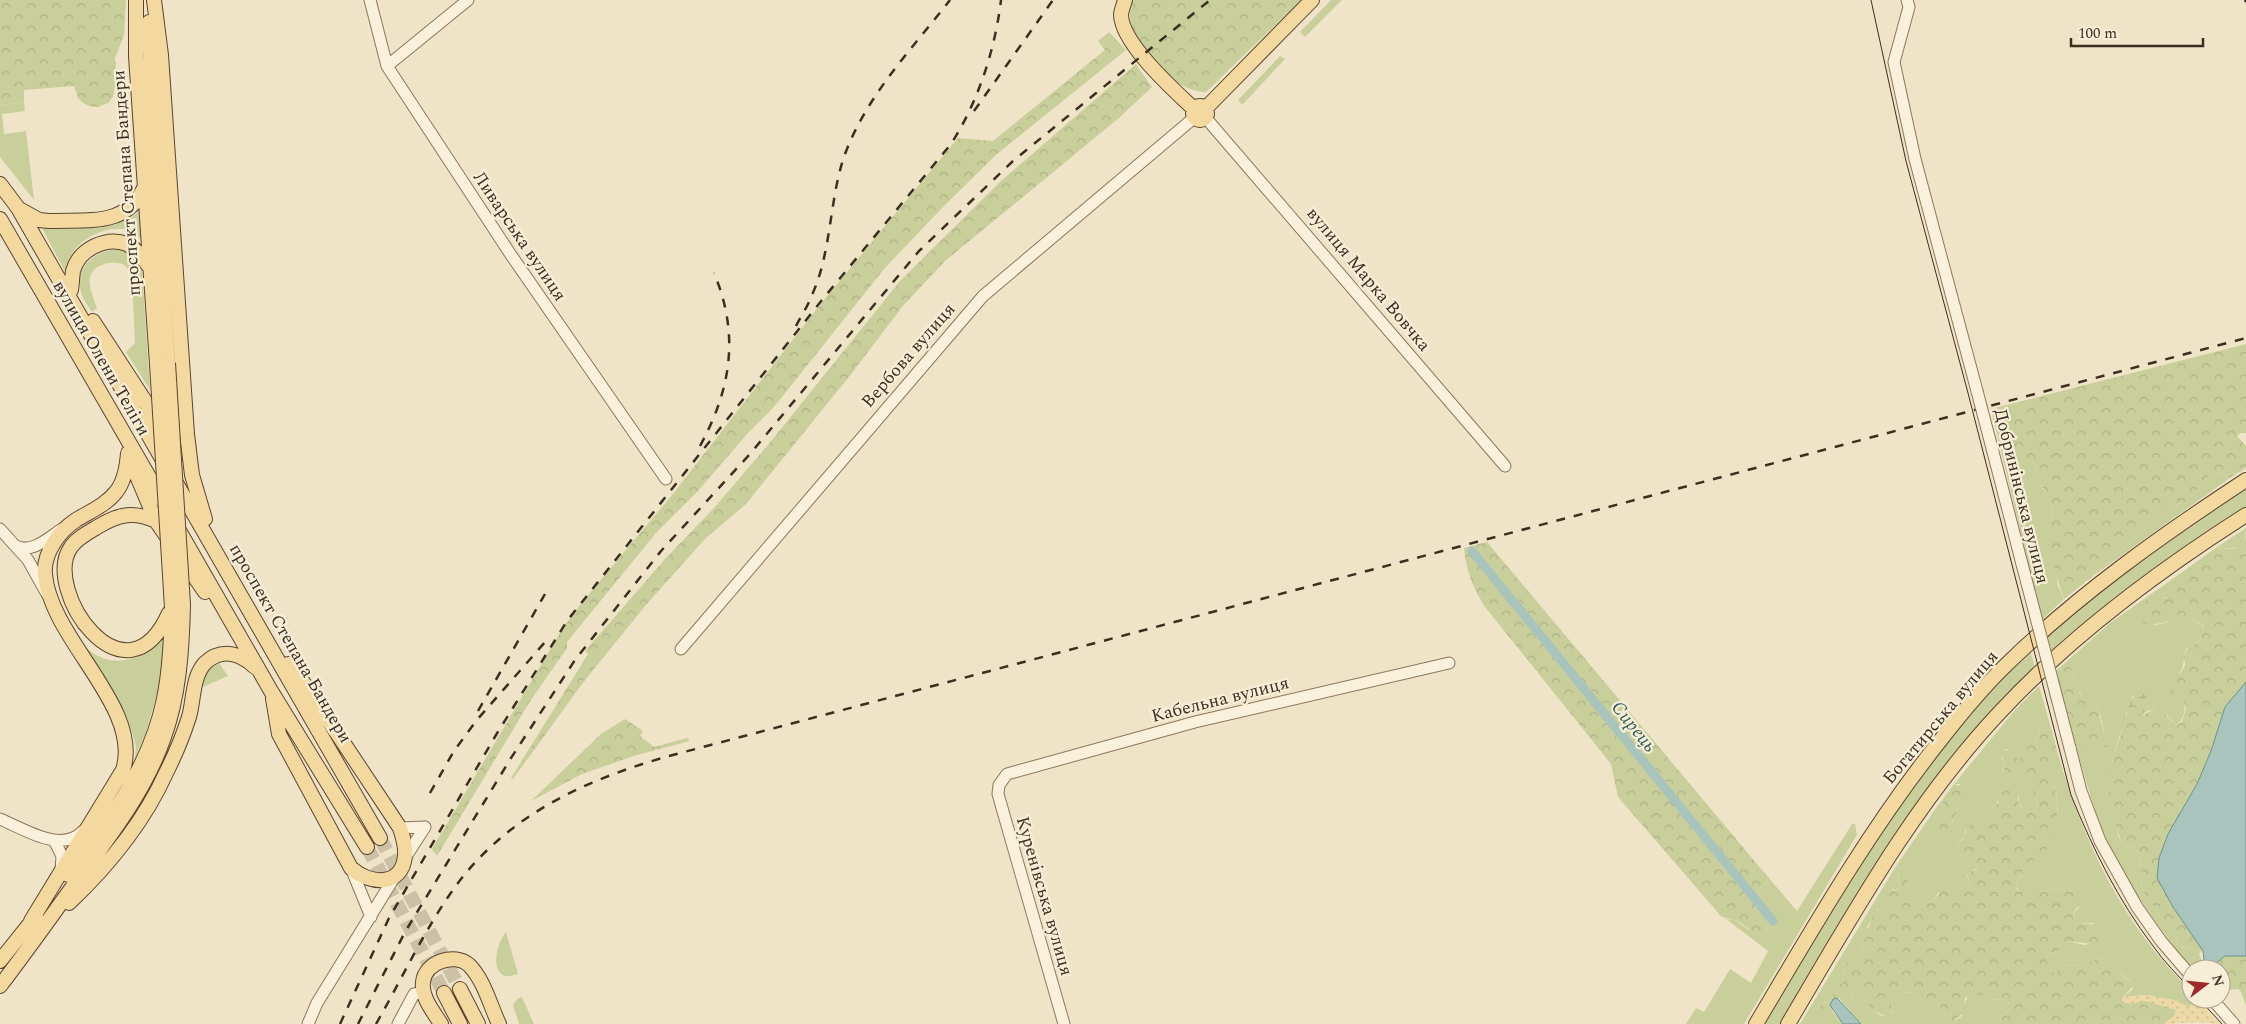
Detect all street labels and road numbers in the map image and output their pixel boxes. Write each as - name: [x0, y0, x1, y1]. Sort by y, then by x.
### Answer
- street label: проспект Степана Бандери: [105, 69, 148, 297]
- street label: Ливарська вулиця: [466, 166, 573, 307]
- street label: вулиця Марка Вовчка: [1300, 201, 1437, 358]
- street label: вулиця Олени Теліги: [46, 275, 157, 441]
- street label: Вербова вулиця: [855, 297, 962, 414]
- street label: Добринінська вулиця: [1987, 406, 2056, 587]
- street label: проспект Степана Бандери: [222, 538, 359, 748]
- street label: Богатирська вулиця: [1876, 644, 2005, 790]
- street label: Кабельна вулиця: [1148, 669, 1292, 730]
- street label: Куренівська вулиця: [1009, 813, 1080, 979]

